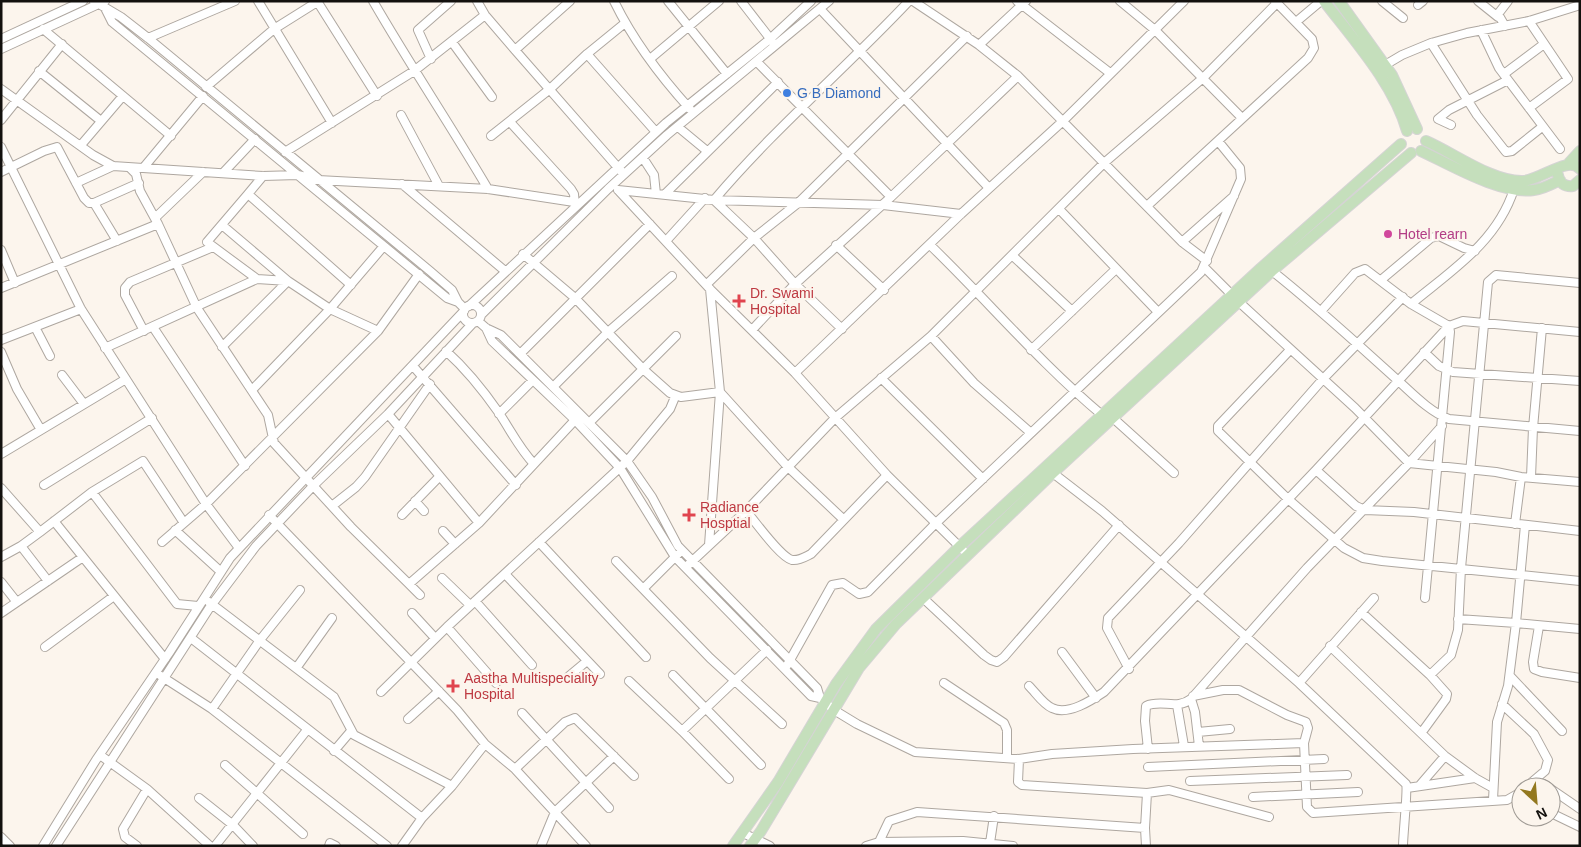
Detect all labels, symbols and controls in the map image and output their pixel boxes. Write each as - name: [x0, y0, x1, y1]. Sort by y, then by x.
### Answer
- place label: G B Diamond: [797, 85, 881, 101]
- marker: G B Diamond: [781, 87, 793, 99]
- place label: Hotel rearn: [1398, 226, 1467, 242]
- marker: Hotel rearn: [1382, 228, 1394, 240]
- place label: Dr. Swami Hospital: [750, 285, 814, 317]
- marker: Dr. Swami Hospital: [732, 294, 746, 308]
- place label: Radiance Hosptial: [700, 499, 759, 531]
- marker: Radiance Hosptial: [682, 508, 696, 522]
- place label: Aastha Multispeciality Hospital: [464, 670, 599, 702]
- marker: Aastha Multispeciality Hospital: [446, 679, 460, 693]
- north arrow: [1511, 777, 1561, 827]
- text: N: [1534, 804, 1550, 823]

